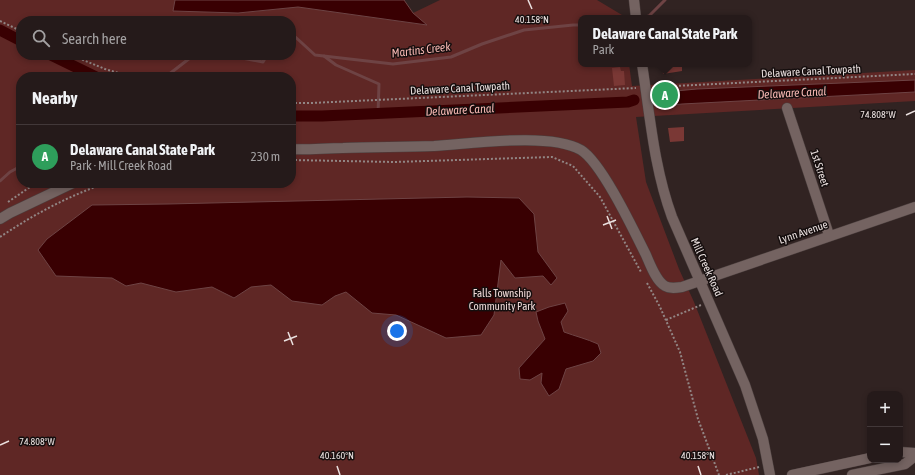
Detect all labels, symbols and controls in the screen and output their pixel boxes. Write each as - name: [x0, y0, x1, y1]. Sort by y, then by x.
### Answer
- text: 40.158°N: [515, 14, 549, 25]
- popup: [578, 15, 752, 67]
- search box: [16, 16, 296, 60]
- text: Delaware Canal State Park: [593, 25, 737, 42]
- icon: search: [30, 27, 52, 49]
- text: Search here: [62, 30, 127, 47]
- water label: Martins Creek: [391, 39, 452, 61]
- text: Park: [593, 42, 614, 57]
- street label: Delaware Canal Towpath: [761, 62, 861, 80]
- street label: Delaware Canal Towpath: [410, 79, 510, 97]
- pin: A: [652, 80, 678, 110]
- water label: Delaware Canal: [757, 84, 827, 102]
- text: Nearby: [32, 88, 78, 108]
- water label: Delaware Canal: [425, 101, 495, 119]
- text: 74.808°W: [860, 109, 896, 120]
- text: Delaware Canal State Park: [70, 141, 215, 158]
- street label: 1st Street: [808, 148, 832, 188]
- text: A: [42, 149, 48, 164]
- text: 230 m: [251, 149, 280, 164]
- text: Park · Mill Creek Road: [70, 158, 172, 173]
- street label: Lynn Avenue: [777, 218, 829, 246]
- street label: Mill Creek Road: [689, 236, 725, 298]
- park label: Falls Township Community Park: [469, 287, 536, 312]
- your location: [387, 321, 407, 341]
- map controls: [867, 391, 903, 463]
- button: +: [867, 391, 903, 427]
- button: −: [867, 427, 903, 463]
- text: 74.808°W: [19, 436, 55, 447]
- text: 40.160°N: [320, 450, 354, 461]
- text: 40.158°N: [681, 450, 715, 461]

